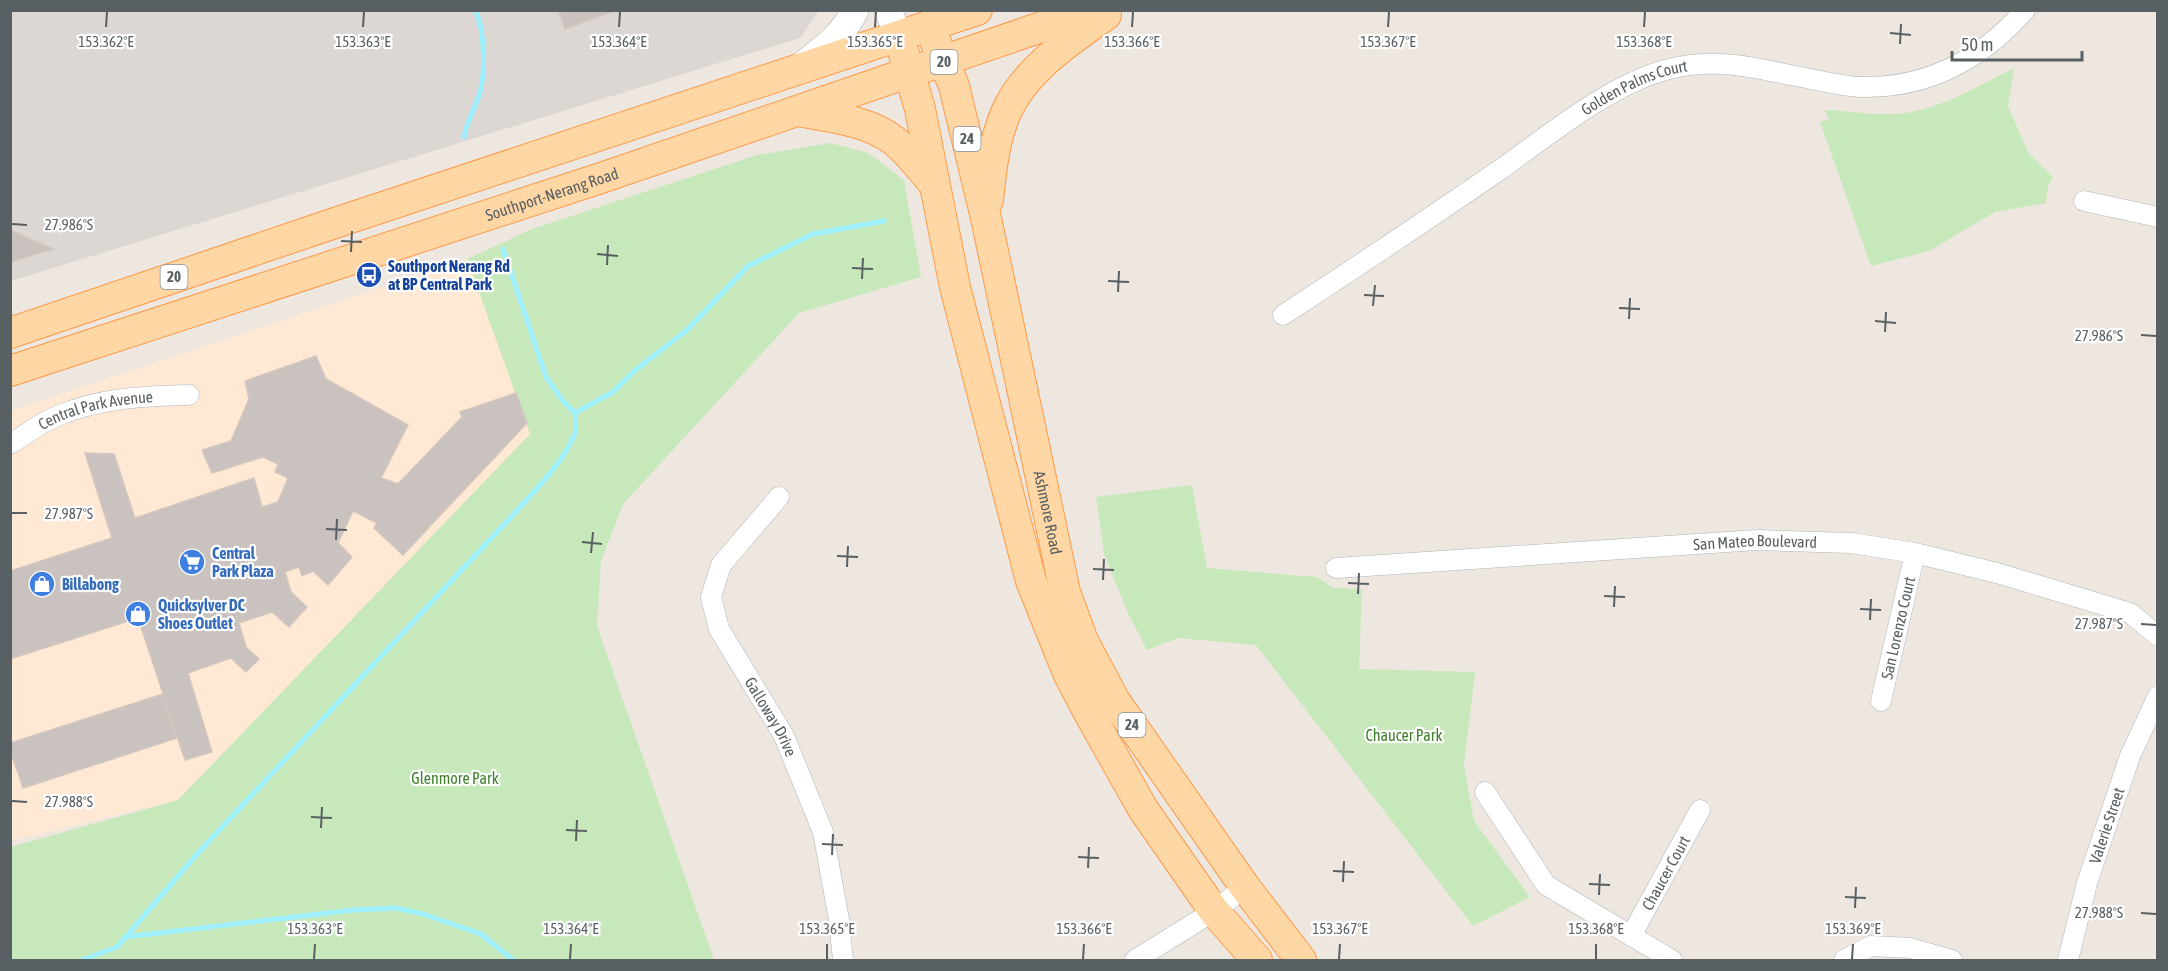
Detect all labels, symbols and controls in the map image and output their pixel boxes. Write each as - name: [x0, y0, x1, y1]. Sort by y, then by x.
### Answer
- scale bar: [1952, 24, 2082, 62]
- text: 153.362°E: [78, 33, 134, 50]
- text: 153.363°E: [335, 33, 391, 50]
- text: 153.364°E: [591, 33, 647, 50]
- text: 153.365°E: [847, 33, 903, 50]
- text: 153.366°E: [1104, 33, 1160, 50]
- text: 153.367°E: [1360, 33, 1416, 50]
- text: 153.368°E: [1616, 33, 1672, 50]
- text: 50 m: [1961, 34, 1993, 55]
- road number: 20: [930, 50, 958, 74]
- street label: Golden Palms Court: [1578, 56, 1689, 118]
- road number: 24: [954, 127, 980, 151]
- street label: Southport-Nerang Road: [483, 164, 621, 224]
- text: 27.986°S: [45, 216, 93, 233]
- place label: Southport Nerang Rd at BP Central Park: [388, 257, 510, 293]
- bus stop icon: Southport Nerang Rd at BP Central Park: [354, 260, 384, 290]
- road number: 20: [160, 265, 188, 289]
- text: 27.986°S: [2075, 327, 2123, 344]
- street label: Central Park Avenue: [35, 387, 154, 433]
- street label: Ashmore Road: [1031, 469, 1066, 556]
- text: 27.987°S: [45, 505, 93, 522]
- street label: San Mateo Boulevard: [1693, 531, 1817, 553]
- place label: Central Park Plaza: [212, 544, 274, 580]
- supermarket icon: Central Park Plaza: [177, 547, 207, 577]
- shop icon: Billabong: [27, 569, 57, 599]
- place label: Billabong: [62, 575, 119, 593]
- street label: San Lorenzo Court: [1877, 575, 1918, 681]
- place label: Quicksylver DC Shoes Outlet: [158, 596, 246, 632]
- shop icon: Quicksylver DC Shoes Outlet: [123, 599, 153, 629]
- text: 27.987°S: [2075, 615, 2123, 632]
- street label: Galloway Drive: [741, 674, 800, 759]
- road number: 24: [1118, 713, 1146, 737]
- park label: Chaucer Park: [1366, 726, 1442, 744]
- park label: Glenmore Park: [411, 769, 499, 787]
- street label: Valerie Street: [2085, 785, 2128, 866]
- text: 27.988°S: [45, 793, 93, 810]
- street label: Chaucer Court: [1638, 832, 1693, 913]
- text: 27.988°S: [2075, 904, 2123, 921]
- text: 153.363°E: [287, 920, 343, 937]
- text: 153.364°E: [543, 920, 599, 937]
- text: 153.365°E: [799, 920, 855, 937]
- text: 153.366°E: [1056, 920, 1112, 937]
- text: 153.367°E: [1312, 920, 1368, 937]
- text: 153.368°E: [1568, 920, 1624, 937]
- text: 153.369°E: [1825, 920, 1881, 937]

